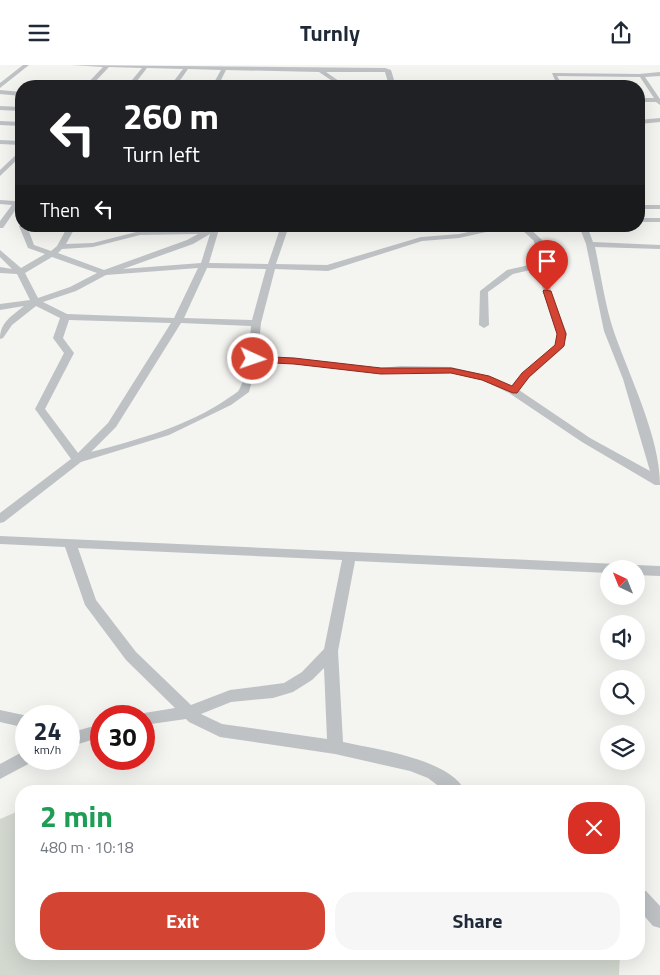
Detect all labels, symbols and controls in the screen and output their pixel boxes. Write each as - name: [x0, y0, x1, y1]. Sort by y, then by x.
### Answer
- text: Turnly: [300, 16, 360, 50]
- icon: menu: [25, 19, 53, 47]
- icon: share: [607, 19, 635, 47]
- text: 260 m: [123, 89, 219, 143]
- icon: left: [40, 100, 105, 165]
- text: Turn left: [123, 137, 200, 171]
- text: Then: [40, 195, 80, 224]
- icon: left: [90, 195, 118, 223]
- pin: [526, 240, 568, 291]
- icon: arrive: [533, 247, 561, 275]
- position arrow: [226, 332, 278, 384]
- north arrow: [600, 560, 645, 605]
- map controls: [600, 560, 645, 770]
- button: sound: [600, 615, 645, 660]
- button: search: [600, 670, 645, 715]
- speed limit sign: 30: [90, 705, 155, 770]
- text: 24: [33, 712, 62, 750]
- button: layers: [600, 725, 645, 770]
- text: km/h: [34, 740, 61, 759]
- text: 2 min: [40, 793, 113, 839]
- button: close: [568, 802, 620, 854]
- text: 480 m · 10:18: [40, 835, 134, 859]
- button: Exit: [40, 892, 325, 950]
- button: Share: [335, 892, 620, 950]

